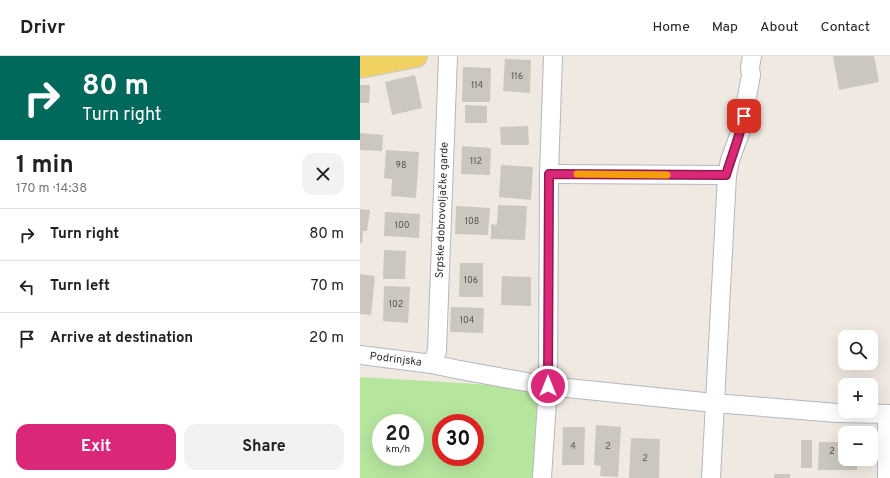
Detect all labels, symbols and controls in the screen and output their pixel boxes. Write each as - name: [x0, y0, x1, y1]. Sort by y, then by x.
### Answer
- text: Drivr: [20, 16, 65, 40]
- text: Home: [653, 19, 690, 36]
- text: Map: [712, 19, 738, 36]
- text: About: [760, 19, 799, 36]
- text: Contact: [821, 19, 870, 36]
- text: 80 m: [82, 69, 149, 105]
- house number: 116: [511, 71, 523, 82]
- icon: right: [16, 72, 68, 124]
- house number: 114: [471, 80, 483, 91]
- pin: [727, 99, 761, 133]
- text: Turn right: [82, 104, 162, 127]
- icon: arrive: [733, 105, 755, 127]
- street label: Srpske dobrovoljačke garde: [433, 142, 452, 278]
- text: 1 min: [16, 151, 74, 181]
- button: close: [302, 153, 344, 195]
- house number: 112: [470, 156, 482, 167]
- house number: 98: [396, 160, 406, 171]
- text: 170 m · 14:38: [16, 181, 87, 197]
- house number: 108: [465, 216, 479, 227]
- house number: 100: [395, 220, 410, 231]
- icon: right: [16, 224, 38, 246]
- text: Turn right: [50, 225, 119, 244]
- text: 80 m: [309, 225, 344, 244]
- house number: 106: [464, 275, 478, 286]
- icon: left: [16, 276, 38, 298]
- text: Turn left: [50, 277, 110, 296]
- text: 70 m: [311, 277, 344, 296]
- house number: 102: [389, 299, 403, 310]
- house number: 104: [460, 315, 475, 326]
- icon: arrive: [16, 328, 38, 350]
- text: Arrive at destination: [50, 329, 193, 348]
- text: 20 m: [309, 329, 344, 348]
- map controls: [838, 330, 878, 466]
- button: search: [838, 330, 878, 370]
- street label: Podrinjska: [369, 349, 423, 370]
- position arrow: [527, 365, 569, 407]
- button: +: [838, 378, 878, 418]
- speed limit sign: 30: [432, 414, 484, 466]
- text: 20: [385, 422, 411, 448]
- button: Exit: [16, 424, 176, 470]
- button: Share: [184, 424, 344, 470]
- button: −: [838, 426, 878, 466]
- house number: 4: [570, 441, 576, 452]
- house number: 2: [605, 441, 611, 452]
- text: km/h: [386, 443, 410, 456]
- house number: 2: [829, 446, 835, 457]
- house number: 2: [642, 453, 648, 464]

